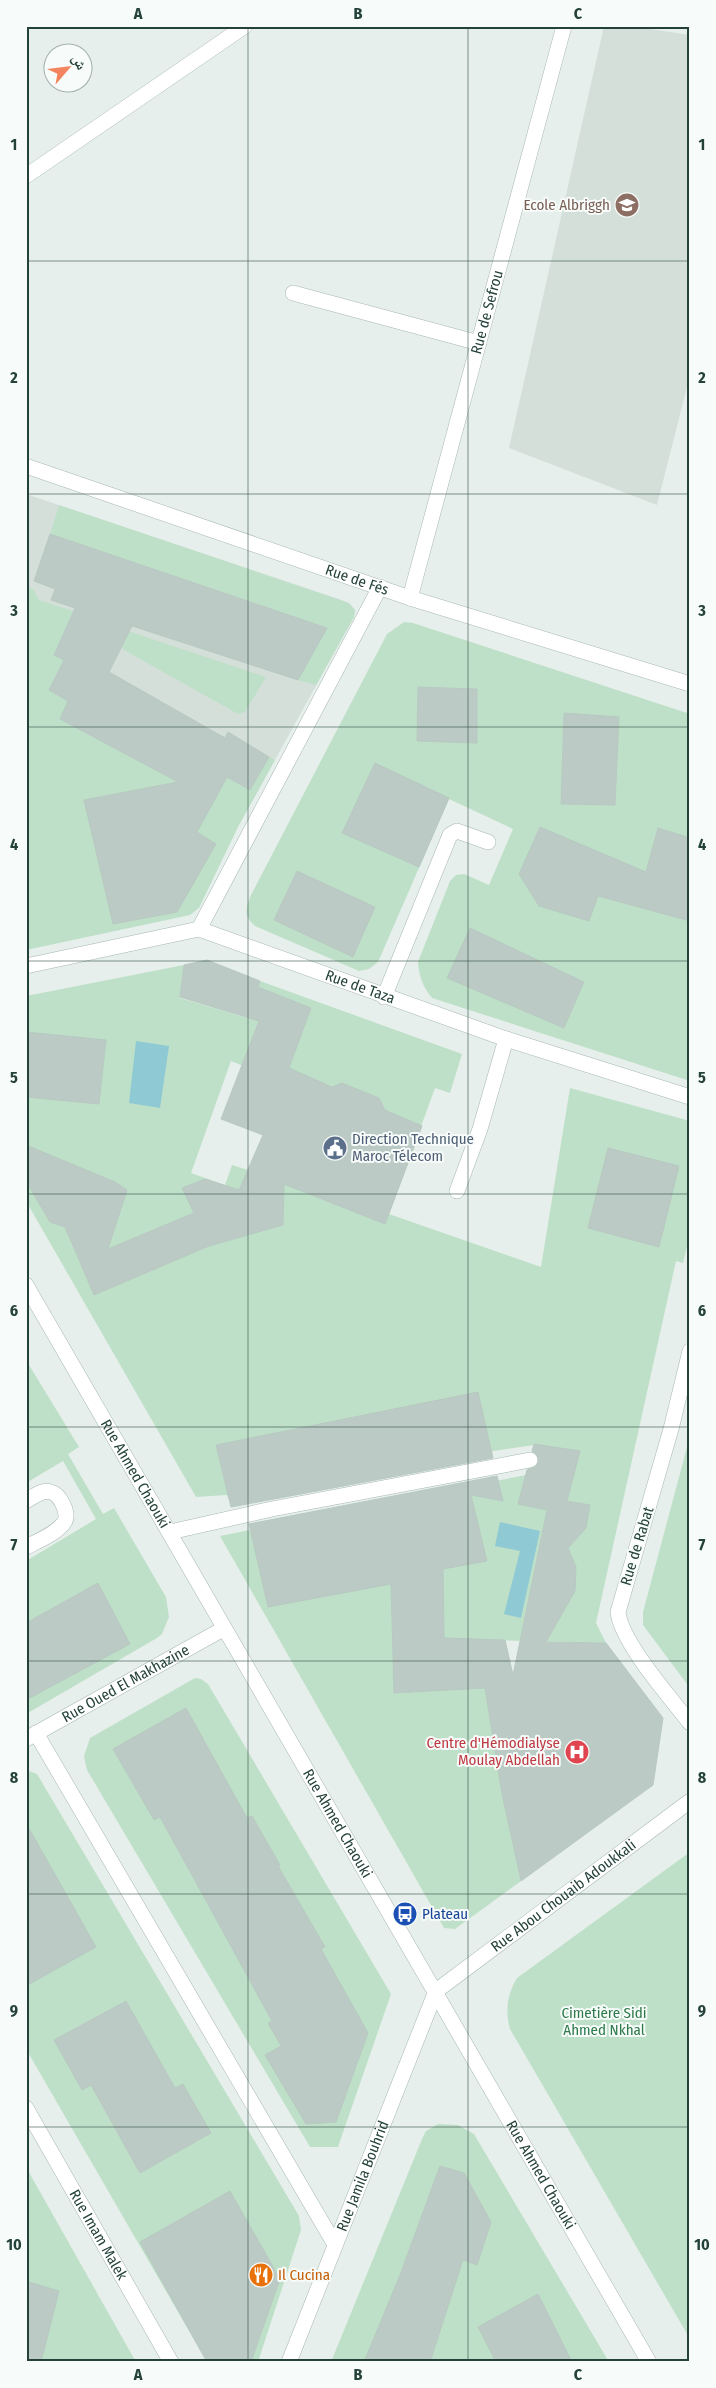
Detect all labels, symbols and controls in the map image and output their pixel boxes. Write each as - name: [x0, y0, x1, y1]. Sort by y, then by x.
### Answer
- text: A: [133, 4, 143, 23]
- text: B: [354, 4, 363, 23]
- text: C: [574, 4, 583, 23]
- north arrow: [42, 42, 92, 92]
- text: ش: [68, 52, 90, 73]
- text: 1: [11, 135, 17, 154]
- text: 1: [699, 135, 705, 154]
- school or university icon: Ecole Albriggh: [614, 192, 640, 218]
- place label: Ecole Albriggh: [524, 196, 610, 214]
- street label: Rue de Sefrou: [467, 268, 507, 356]
- text: 2: [9, 368, 18, 387]
- text: 2: [697, 368, 706, 387]
- street label: Rue de Fés: [323, 561, 391, 599]
- text: 3: [9, 601, 18, 620]
- text: 3: [697, 601, 706, 620]
- text: 4: [10, 835, 18, 854]
- text: 4: [698, 835, 706, 854]
- street label: Rue de Taza: [323, 966, 397, 1007]
- text: 5: [10, 1068, 18, 1087]
- text: 5: [698, 1068, 706, 1087]
- place label: Direction Technique Maroc Télecom: [352, 1130, 474, 1165]
- public building icon: Direction Technique Maroc Télecom: [322, 1135, 348, 1161]
- text: 6: [10, 1301, 18, 1320]
- text: 6: [698, 1301, 706, 1320]
- street label: Rue Ahmed Chaouki: [97, 1416, 174, 1531]
- street label: Rue de Rabat: [616, 1504, 658, 1588]
- text: 7: [11, 1535, 18, 1554]
- text: 7: [699, 1535, 706, 1554]
- street label: Rue Oued El Makhazine: [59, 1641, 192, 1726]
- place label: Centre d'Hémodialyse Moulay Abdellah: [426, 1734, 560, 1769]
- hospital icon: Centre d'Hémodialyse Moulay Abdellah: [564, 1739, 590, 1765]
- street label: Rue Ahmed Chaouki: [299, 1766, 376, 1881]
- text: 8: [10, 1768, 19, 1787]
- text: 8: [698, 1768, 707, 1787]
- street label: Rue Abou Chouaib Adoukkali: [487, 1836, 639, 1956]
- bus stop icon: Plateau: [392, 1901, 418, 1927]
- place label: Plateau: [422, 1905, 468, 1923]
- text: 9: [10, 2001, 18, 2020]
- text: 9: [698, 2001, 706, 2020]
- park label: Cimetière Sidi Ahmed Nkhal: [561, 2004, 647, 2039]
- street label: Rue Ahmed Chaouki: [502, 2117, 579, 2232]
- street label: Rue Jamila Bouhrid: [333, 2118, 393, 2234]
- street label: Rue Imam Malek: [66, 2186, 131, 2283]
- text: 10: [6, 2235, 22, 2254]
- text: 10: [694, 2235, 710, 2254]
- restaurant icon: Il Cucina: [248, 2262, 274, 2288]
- place label: Il Cucina: [278, 2266, 330, 2284]
- text: A: [133, 2365, 143, 2384]
- text: B: [354, 2365, 363, 2384]
- text: C: [574, 2365, 583, 2384]

